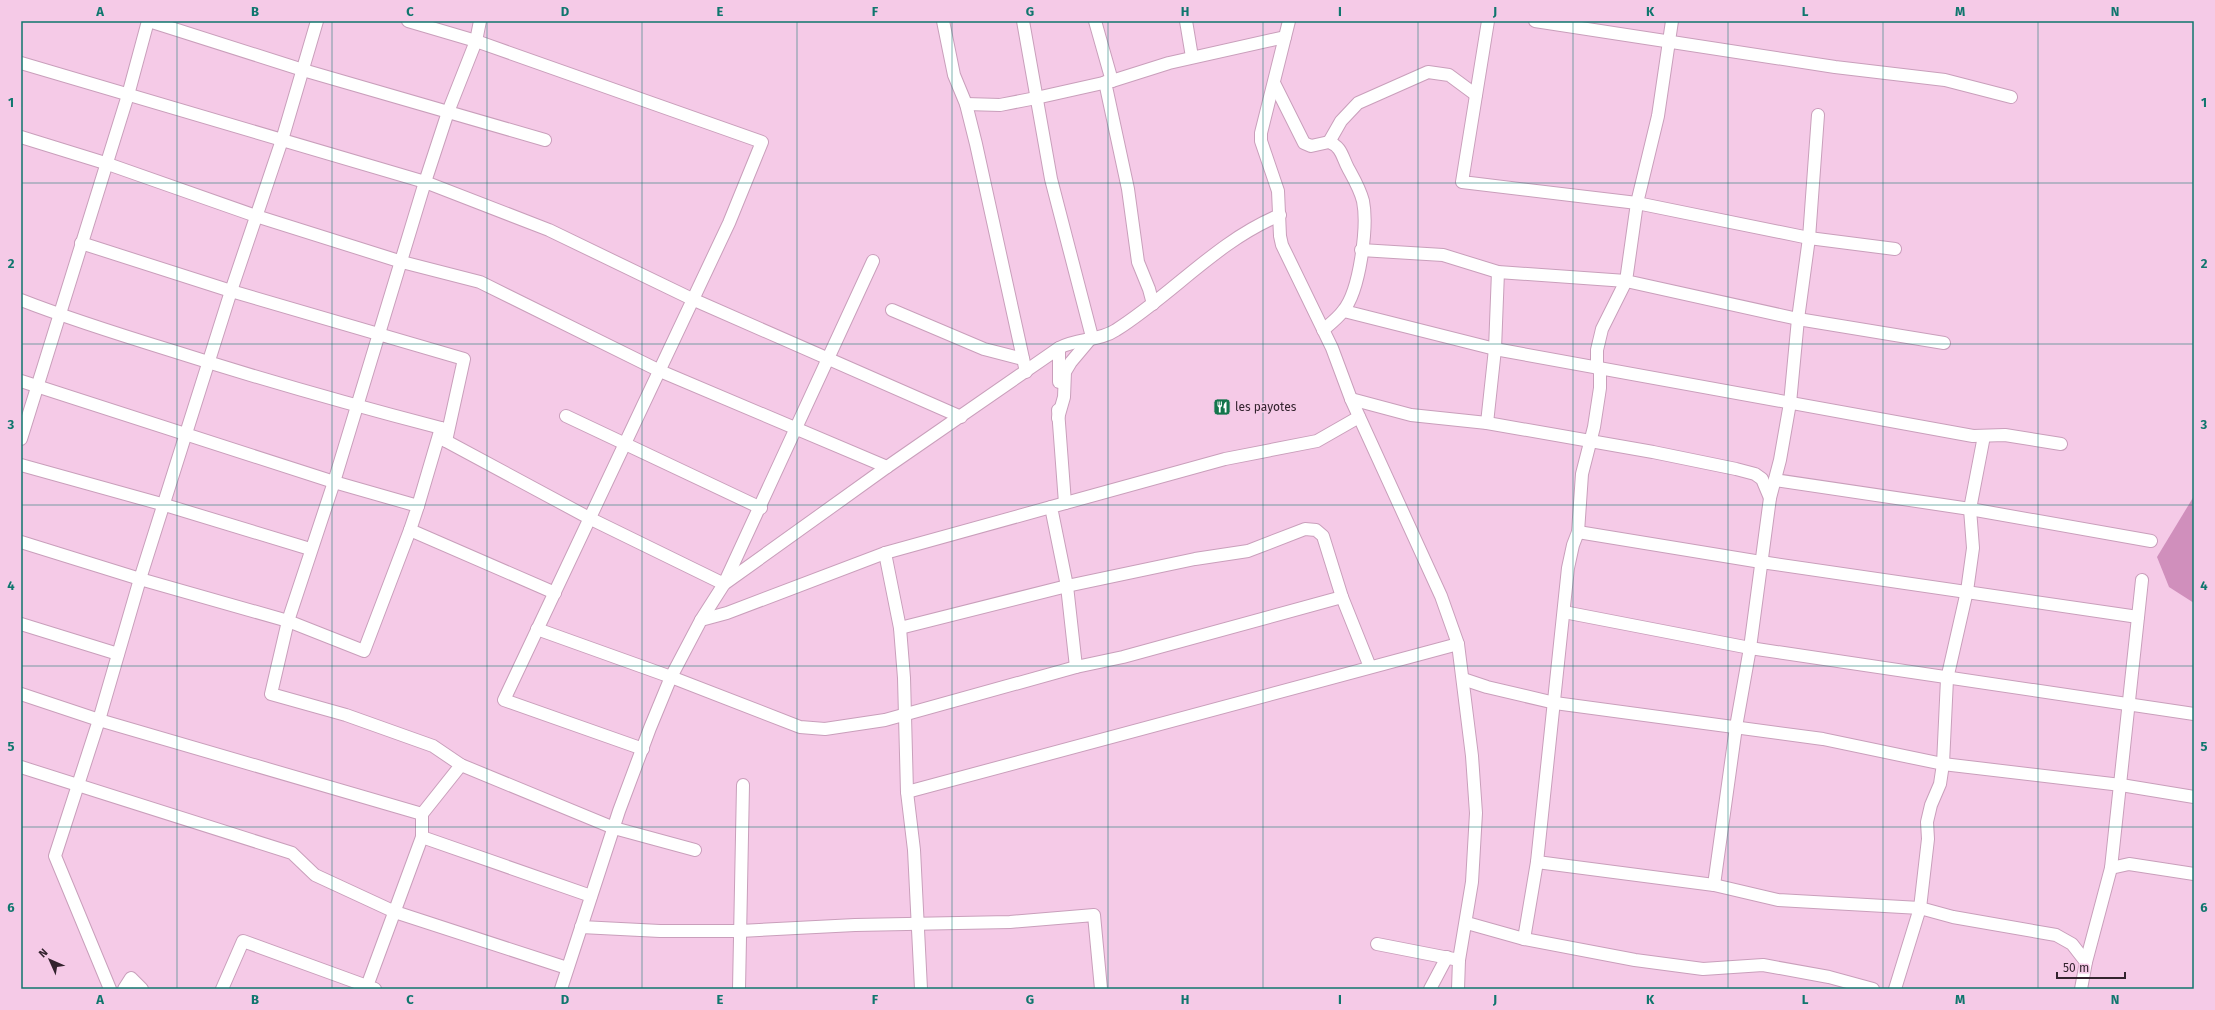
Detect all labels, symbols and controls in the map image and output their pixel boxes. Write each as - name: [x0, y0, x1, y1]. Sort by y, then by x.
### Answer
- text: A: [95, 4, 104, 19]
- text: B: [251, 4, 259, 19]
- text: C: [406, 4, 414, 19]
- text: D: [561, 4, 570, 19]
- text: E: [717, 4, 724, 19]
- text: F: [872, 4, 879, 19]
- text: G: [1026, 4, 1034, 19]
- text: H: [1181, 4, 1189, 19]
- text: I: [1338, 4, 1342, 19]
- text: J: [1492, 4, 1497, 19]
- text: K: [1646, 4, 1655, 19]
- text: L: [1802, 4, 1809, 19]
- text: M: [1955, 4, 1965, 19]
- text: N: [2111, 4, 2119, 19]
- text: 1: [8, 95, 14, 110]
- text: 1: [2201, 95, 2207, 110]
- text: 2: [8, 256, 15, 271]
- text: 2: [2201, 256, 2208, 271]
- restaurant icon: les payotes: [1212, 397, 1232, 417]
- place label: les payotes: [1235, 400, 1297, 414]
- text: 3: [7, 417, 15, 432]
- text: 3: [2200, 417, 2208, 432]
- text: 4: [7, 578, 15, 593]
- text: 4: [2200, 578, 2208, 593]
- text: 5: [8, 739, 15, 754]
- text: 5: [2201, 739, 2208, 754]
- text: 6: [7, 900, 15, 915]
- text: 6: [2200, 900, 2208, 915]
- north arrow: [30, 940, 70, 980]
- text: N: [36, 946, 50, 960]
- scale bar: [2057, 954, 2125, 980]
- text: 50 m: [2063, 961, 2089, 975]
- text: A: [95, 992, 104, 1007]
- text: B: [251, 992, 259, 1007]
- text: C: [406, 992, 414, 1007]
- text: D: [561, 992, 570, 1007]
- text: E: [717, 992, 724, 1007]
- text: F: [872, 992, 879, 1007]
- text: G: [1026, 992, 1034, 1007]
- text: H: [1181, 992, 1189, 1007]
- text: I: [1338, 992, 1342, 1007]
- text: J: [1492, 992, 1497, 1007]
- text: K: [1646, 992, 1655, 1007]
- text: L: [1802, 992, 1809, 1007]
- text: M: [1955, 992, 1965, 1007]
- text: N: [2111, 992, 2119, 1007]

